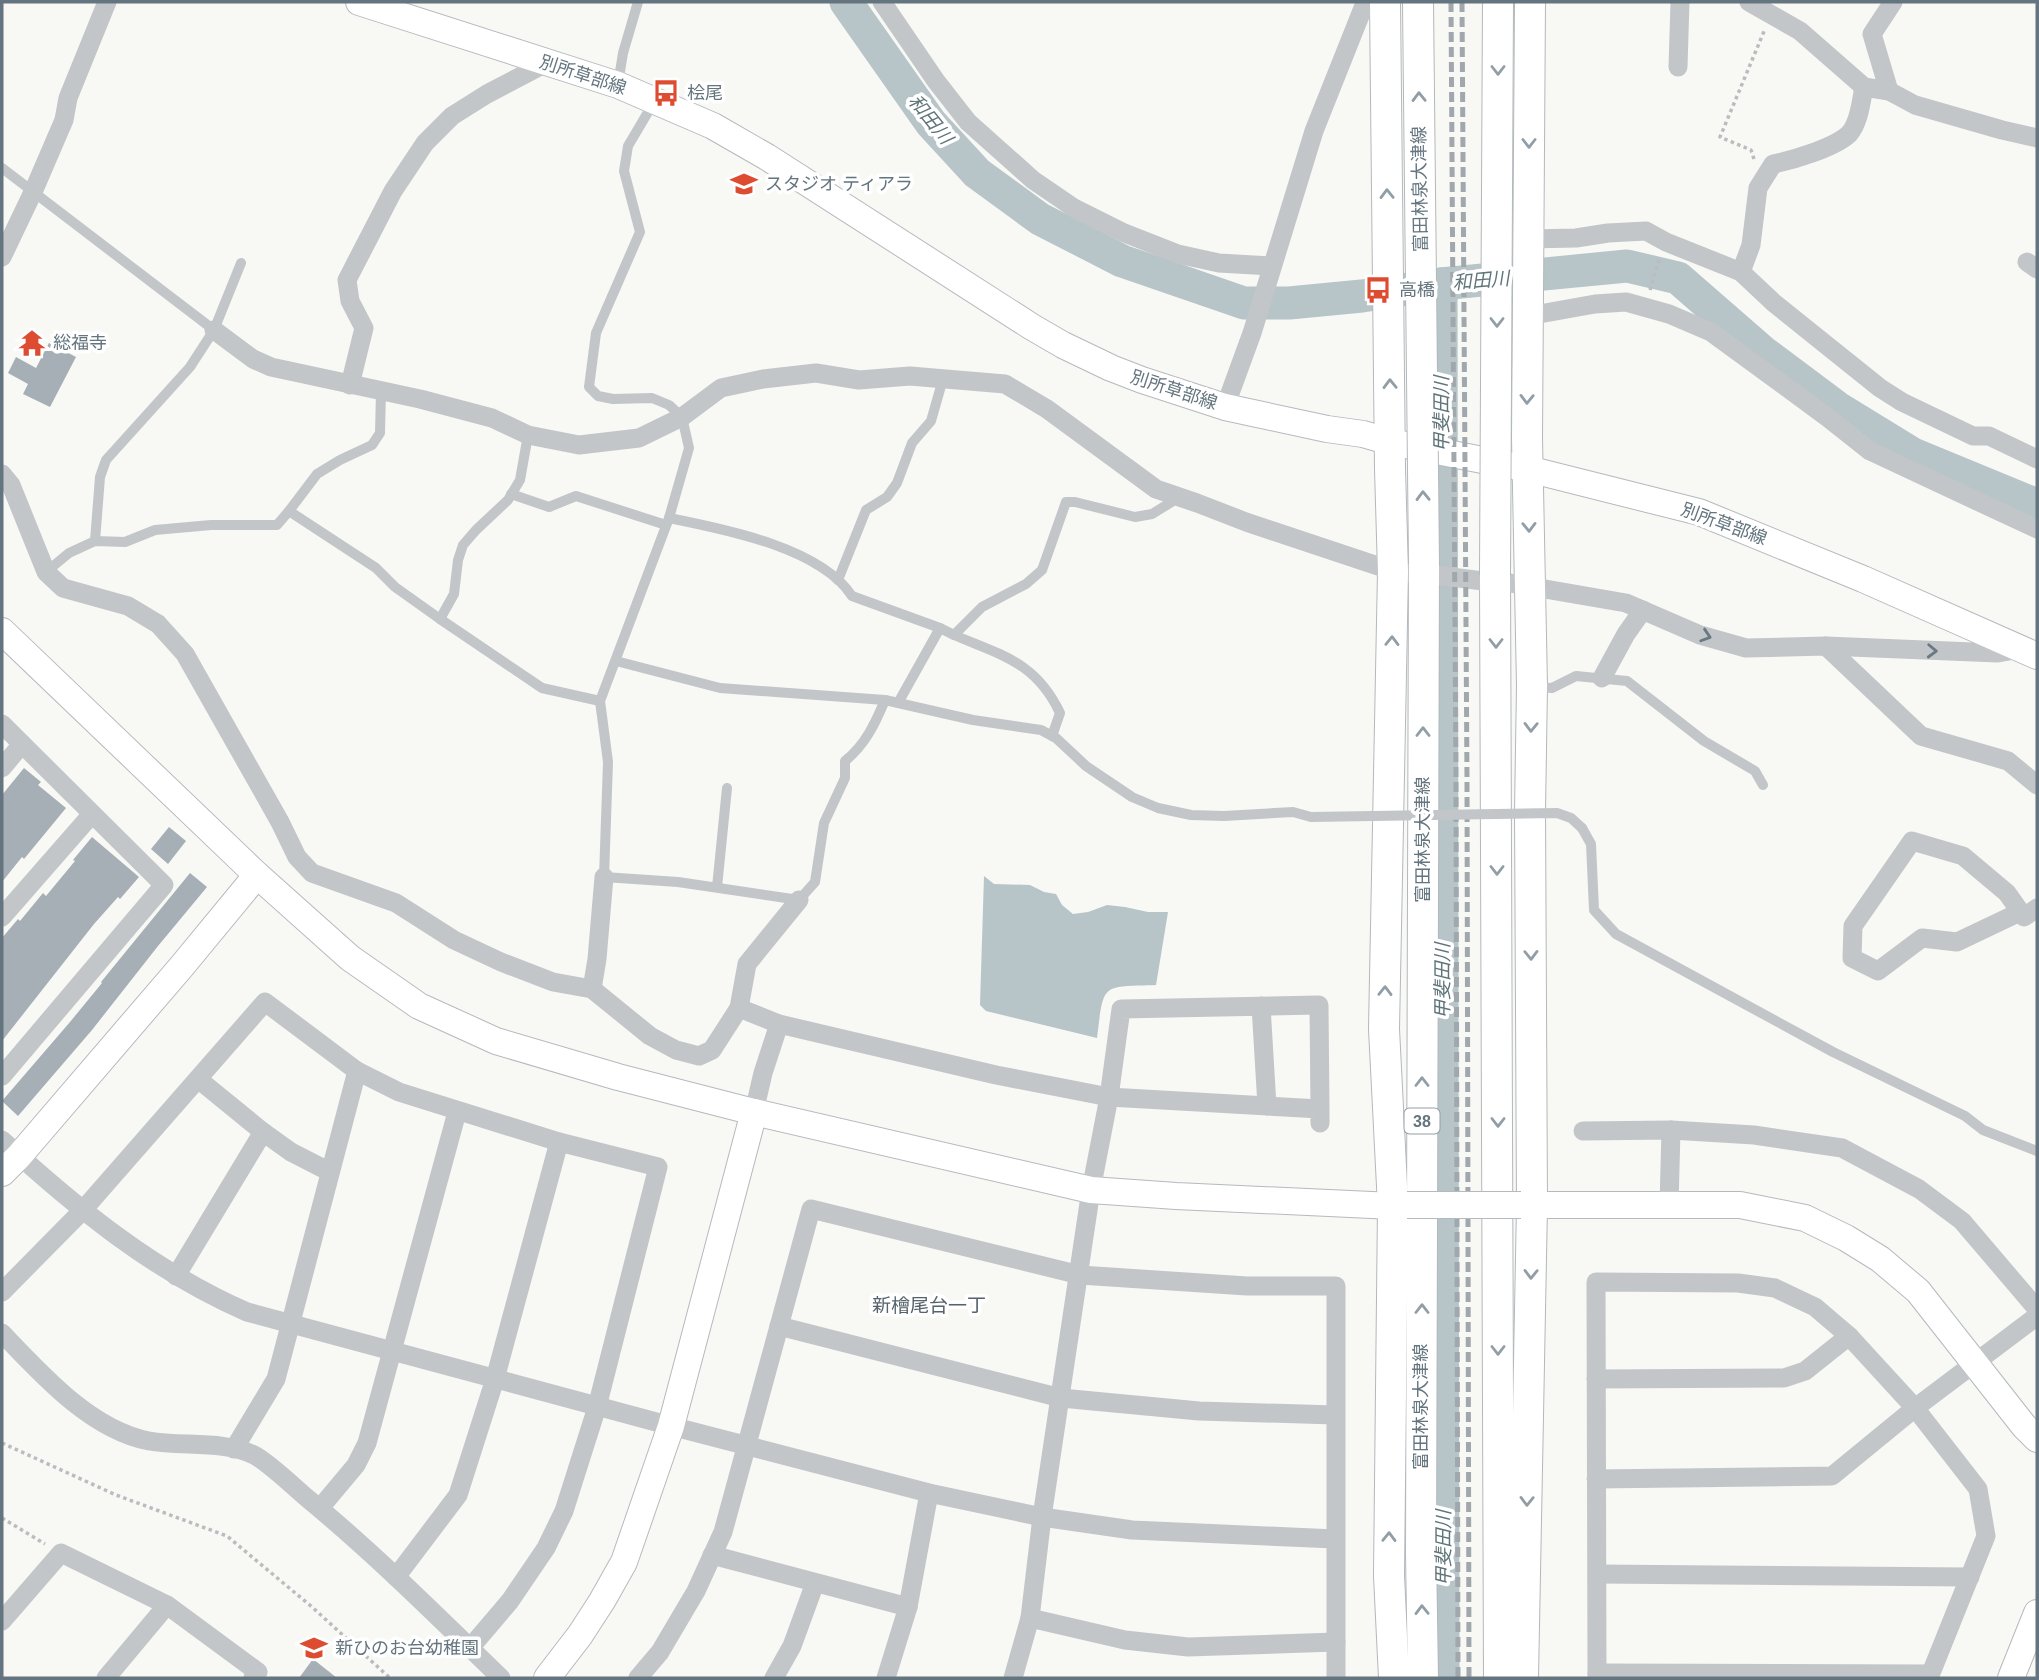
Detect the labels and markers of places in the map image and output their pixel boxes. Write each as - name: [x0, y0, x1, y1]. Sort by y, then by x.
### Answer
- bus stop icon: 桧尾: [651, 78, 681, 108]
- place label: 桧尾: [687, 83, 723, 103]
- school or university icon: スタジオ ティアラ: [729, 169, 759, 199]
- place label: スタジオ ティアラ: [765, 174, 913, 194]
- bus stop icon: 高橋: [1363, 275, 1393, 305]
- place label: 高橋: [1399, 280, 1435, 300]
- temple icon: 総福寺: [17, 328, 47, 358]
- place label: 総福寺: [53, 333, 107, 353]
- school or university icon: 新ひのお台幼稚園: [299, 1633, 329, 1663]
- place label: 新ひのお台幼稚園: [335, 1638, 479, 1658]

